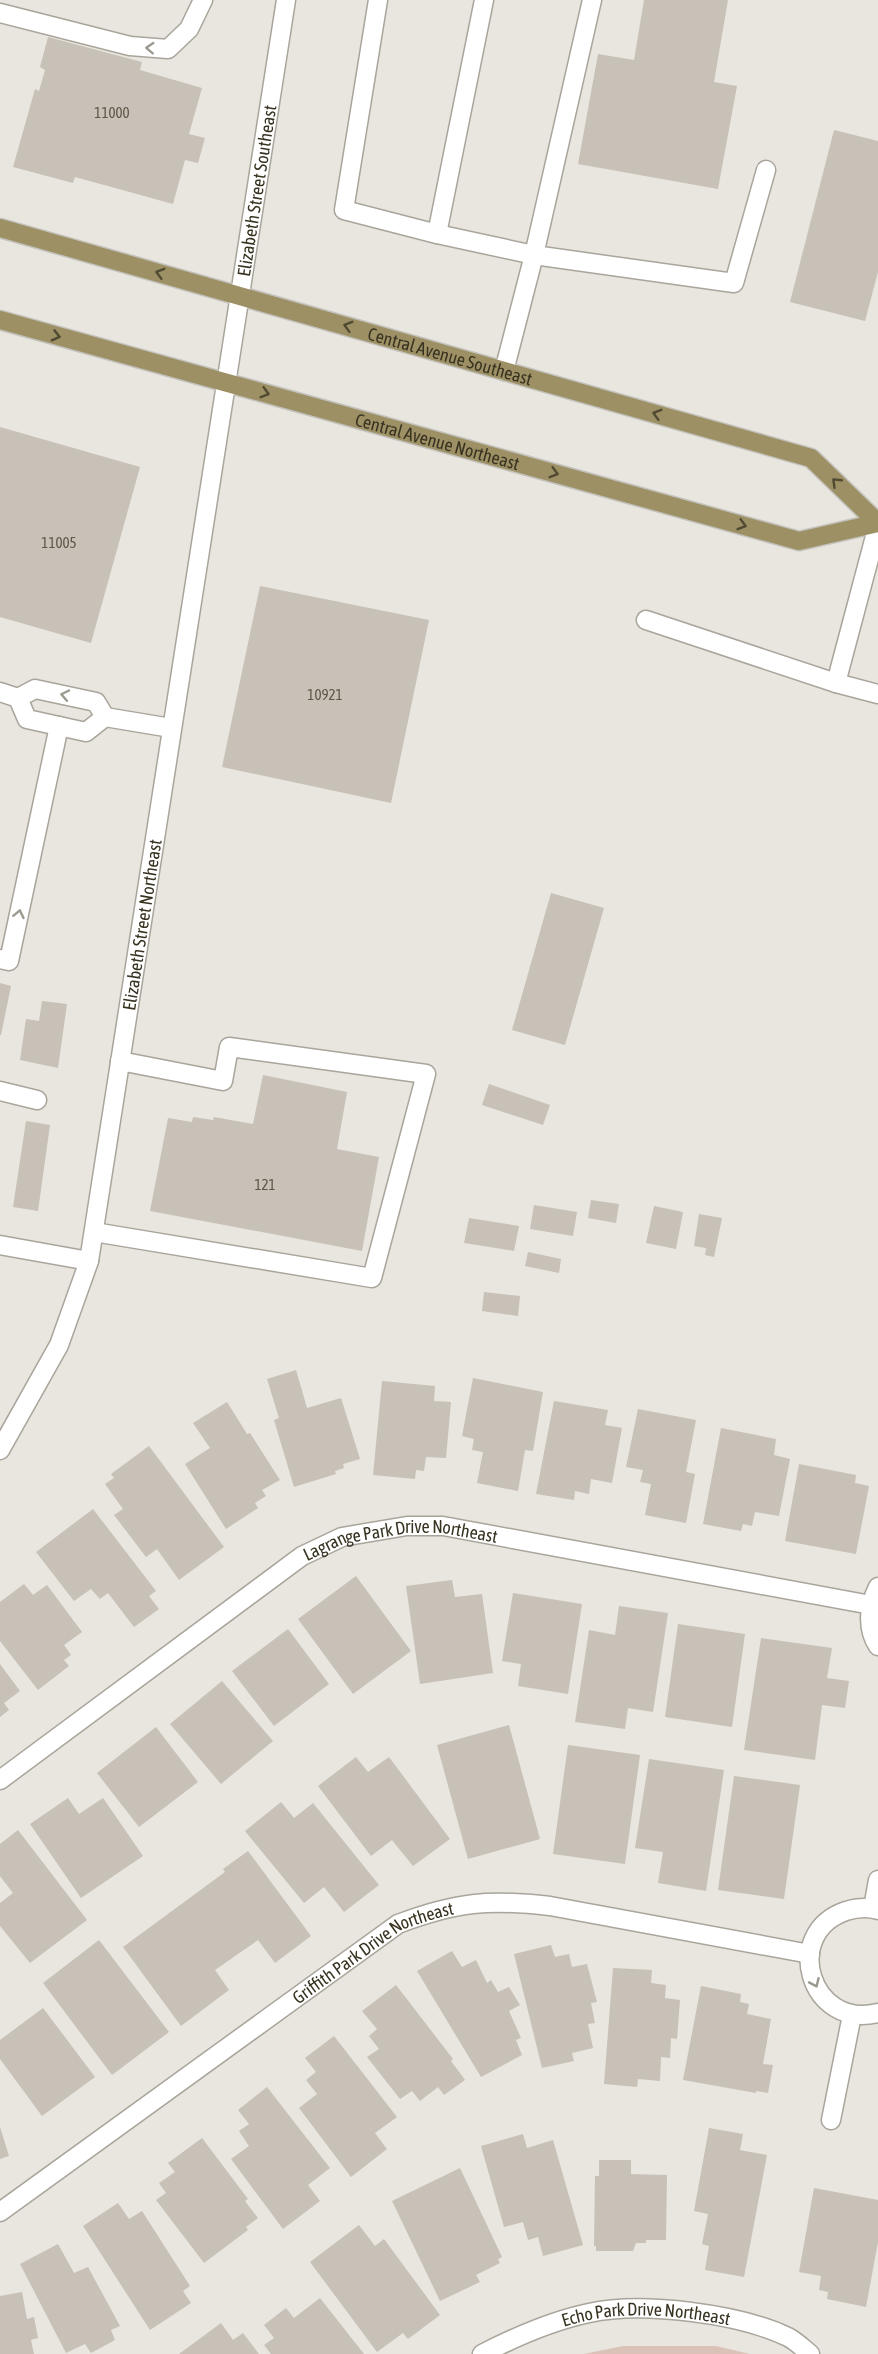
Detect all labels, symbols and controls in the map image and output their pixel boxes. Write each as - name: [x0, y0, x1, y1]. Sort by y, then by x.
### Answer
- one-way arrow: [145, 41, 154, 54]
- street label: Elizabeth Street Southeast: [232, 103, 280, 278]
- house number: 11000: [94, 104, 130, 121]
- one-way arrow: [156, 267, 166, 280]
- one-way arrow: [343, 321, 354, 333]
- street label: Central Avenue Southeast: [366, 322, 535, 389]
- one-way arrow: [51, 329, 61, 341]
- one-way arrow: [259, 386, 270, 398]
- street label: Central Avenue Northeast: [353, 408, 522, 474]
- one-way arrow: [652, 409, 663, 421]
- one-way arrow: [548, 466, 559, 478]
- one-way arrow: [832, 478, 842, 489]
- one-way arrow: [736, 518, 747, 530]
- house number: 11005: [41, 534, 77, 551]
- house number: 10921: [307, 686, 343, 703]
- one-way arrow: [60, 689, 70, 702]
- street label: Elizabeth Street Northeast: [118, 838, 165, 1012]
- one-way arrow: [12, 909, 25, 919]
- house number: 121: [254, 1176, 276, 1193]
- street label: Lagrange Park Drive Northeast: [300, 1516, 500, 1565]
- street label: Griffith Park Drive Northeast: [288, 1897, 455, 2008]
- one-way arrow: [808, 1976, 820, 1987]
- street label: Echo Park Drive Northeast: [559, 2298, 733, 2330]

